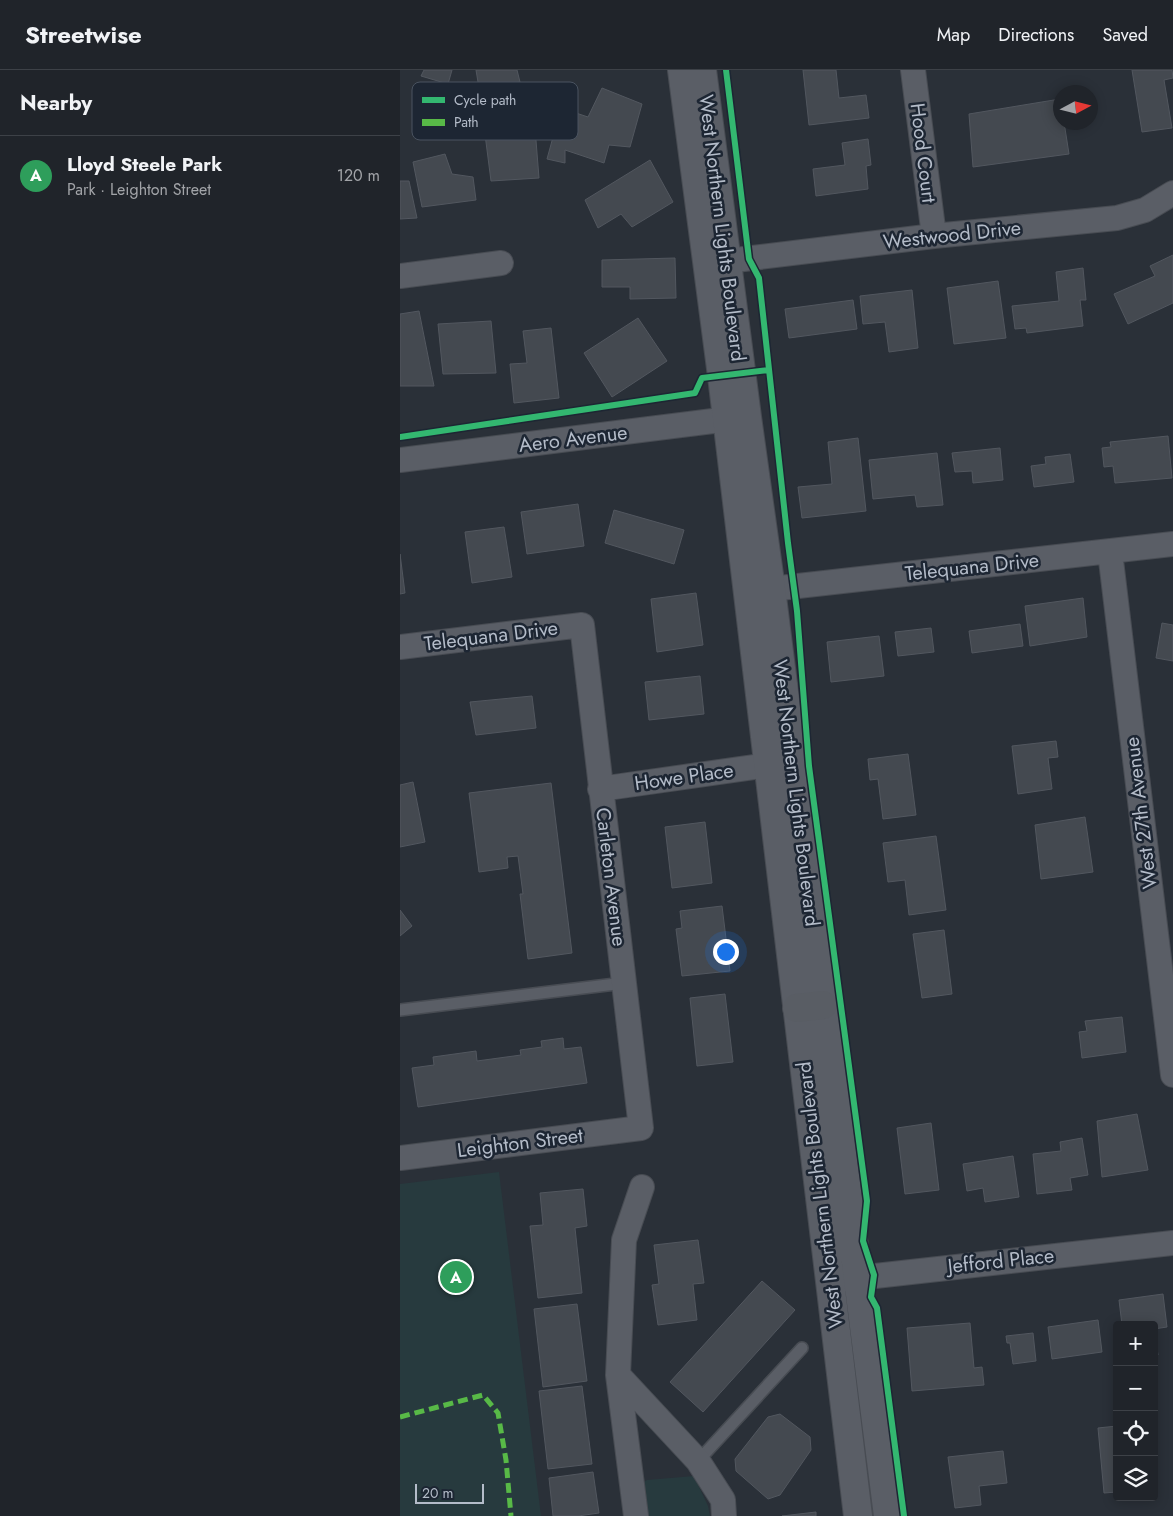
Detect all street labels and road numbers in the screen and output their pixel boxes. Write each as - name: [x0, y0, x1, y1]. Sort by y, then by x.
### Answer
- street label: West Northern Lights Boulevard: [691, 93, 753, 363]
- street label: Hood Court: [902, 101, 944, 205]
- street label: Westwood Drive: [882, 213, 1022, 257]
- street label: Aero Avenue: [517, 418, 629, 460]
- street label: Telequana Drive: [904, 546, 1040, 588]
- street label: Telequana Drive: [422, 613, 560, 659]
- street label: West Northern Lights Boulevard: [765, 658, 827, 928]
- street label: West 27th Avenue: [1117, 735, 1165, 891]
- street label: Howe Place: [633, 756, 735, 798]
- street label: Carleton Avenue: [588, 806, 634, 948]
- street label: West Northern Lights Boulevard: [789, 1060, 851, 1330]
- street label: Leighton Street: [456, 1121, 585, 1165]
- street label: Jefford Place: [943, 1241, 1056, 1281]

